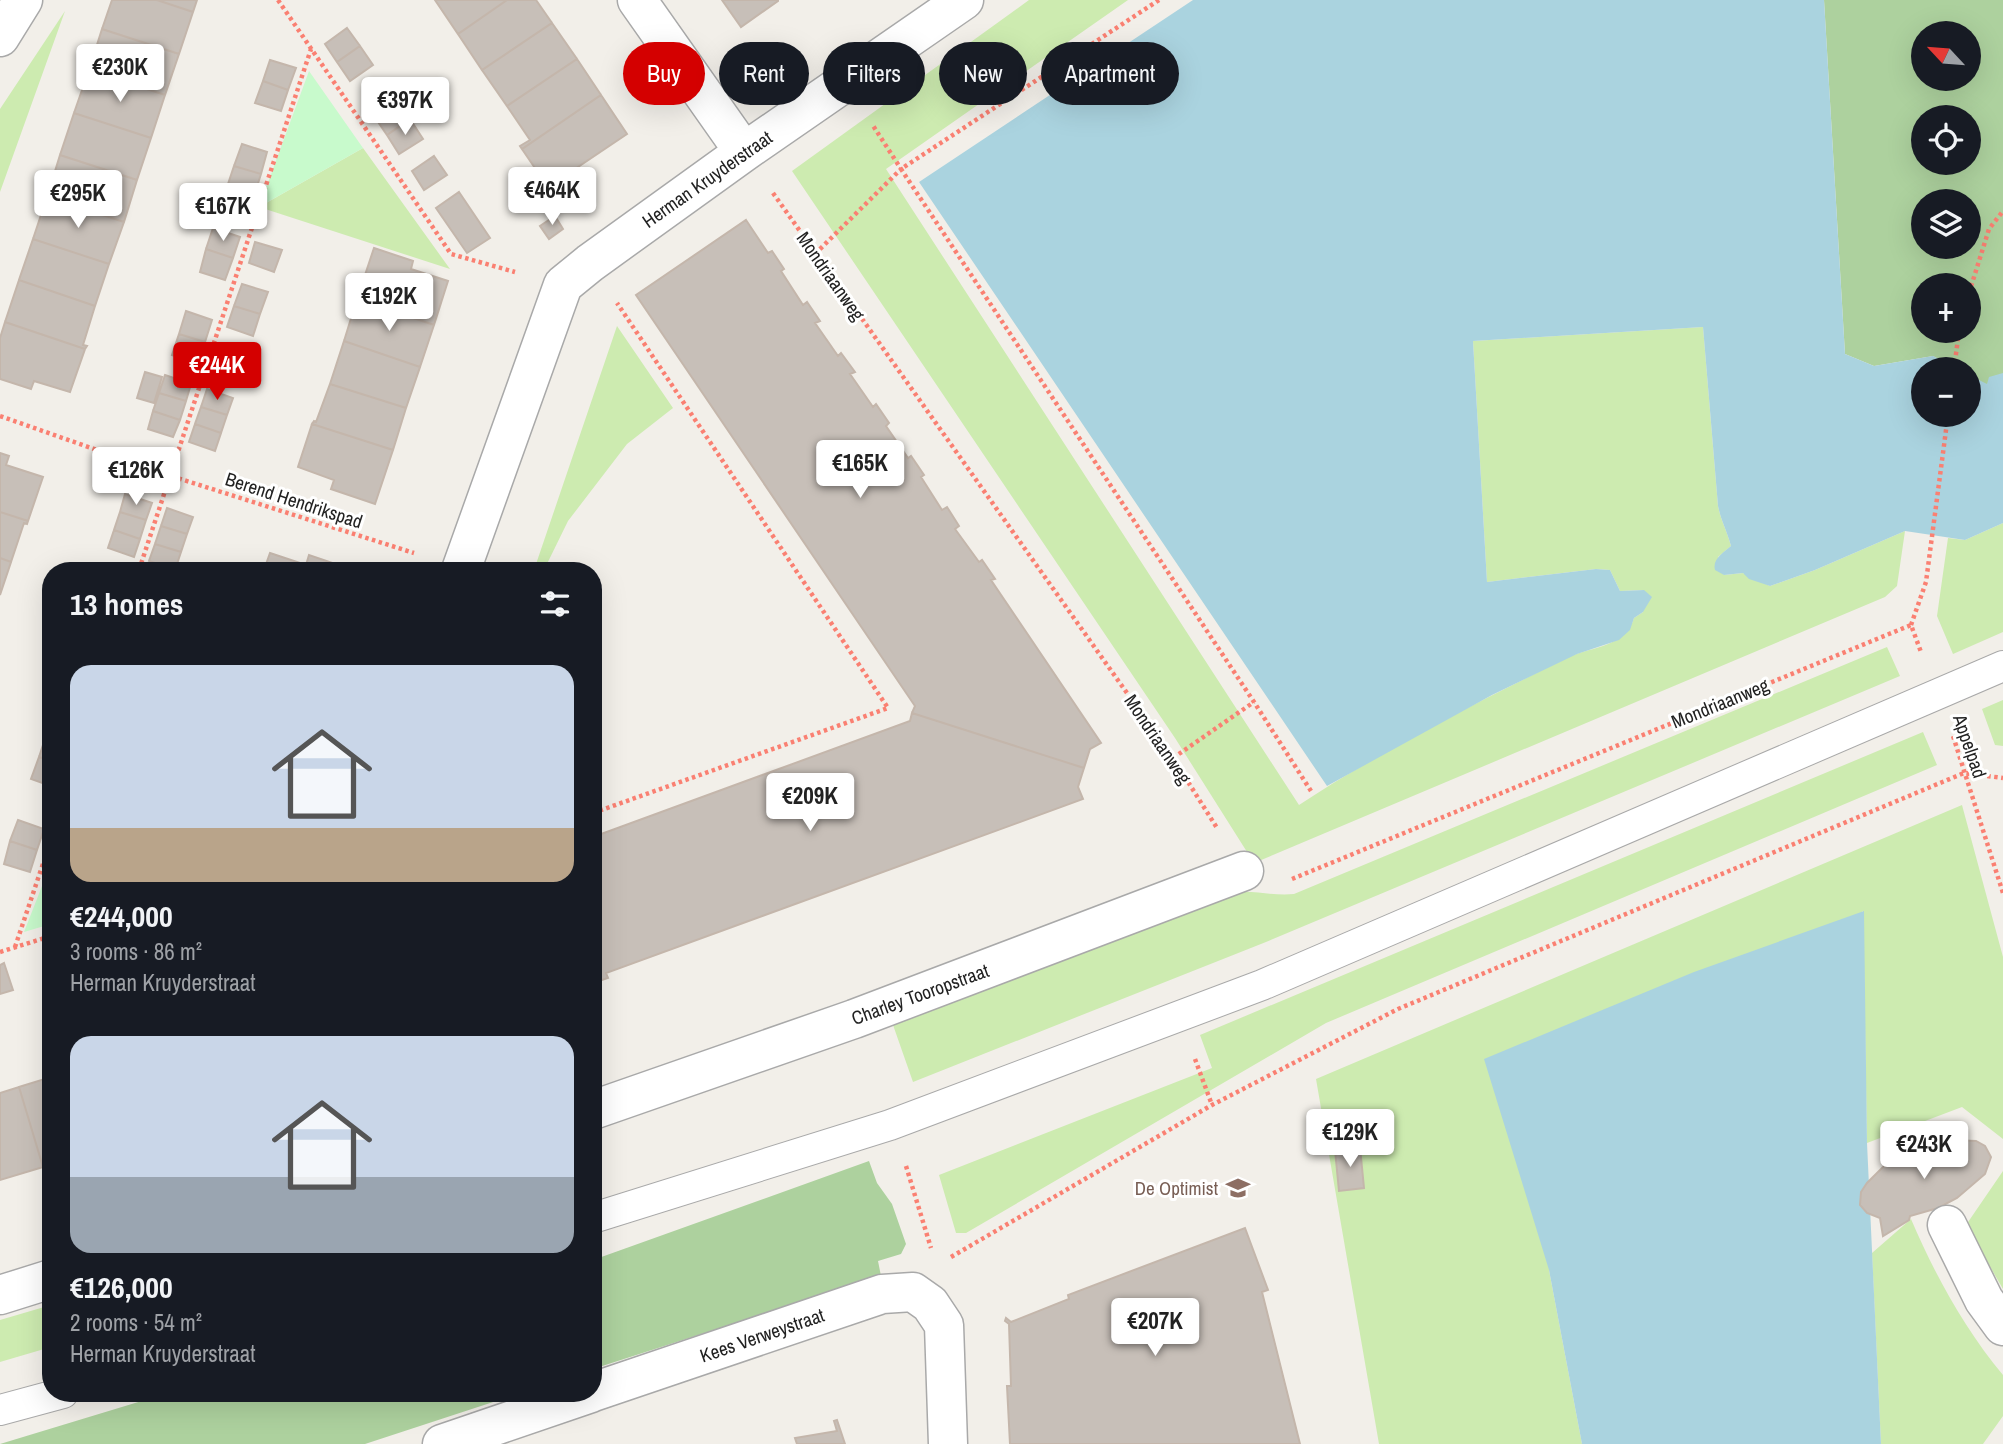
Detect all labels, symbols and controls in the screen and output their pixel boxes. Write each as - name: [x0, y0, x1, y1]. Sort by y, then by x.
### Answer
- north arrow: [1911, 21, 1981, 91]
- map controls: [1911, 21, 1981, 427]
- chip: Buy: [623, 42, 705, 105]
- chip: Rent: [719, 42, 809, 105]
- chip: Filters: [823, 42, 925, 105]
- chip: New: [939, 42, 1027, 105]
- chip: Apartment: [1041, 42, 1179, 105]
- pin: €230K: [71, 44, 169, 104]
- text: €230K: [92, 51, 148, 82]
- pin: €397K: [356, 78, 454, 137]
- text: €397K: [377, 84, 433, 115]
- button: locate: [1911, 105, 1981, 175]
- street label: Herman Kruyderstraat: [637, 124, 778, 234]
- pin: €464K: [503, 168, 601, 227]
- pin: €295K: [29, 170, 127, 230]
- text: €464K: [524, 174, 580, 205]
- text: €295K: [50, 177, 106, 208]
- pin: €167K: [174, 184, 272, 243]
- button: layers: [1911, 189, 1981, 259]
- text: €167K: [195, 190, 251, 221]
- street label: Mondriaanweg: [791, 226, 871, 326]
- button: +: [1911, 273, 1981, 343]
- pin: €192K: [340, 274, 438, 333]
- text: €192K: [361, 280, 417, 311]
- pin: €244K: [168, 342, 266, 402]
- text: €244K: [189, 349, 245, 380]
- button: −: [1911, 357, 1981, 427]
- pin: €165K: [811, 440, 909, 500]
- text: €165K: [832, 447, 888, 478]
- pin: €126K: [87, 448, 185, 507]
- text: €126K: [108, 454, 164, 485]
- street label: Berend Hendrikspad: [222, 466, 366, 534]
- text: 13 homes: [70, 584, 184, 624]
- icon: filters: [536, 585, 574, 623]
- street label: Mondriaanweg: [1667, 672, 1773, 734]
- street label: Mondriaanweg: [1118, 689, 1198, 789]
- street label: Appelpad: [1947, 710, 1993, 781]
- icon: home: [259, 711, 385, 837]
- pin: €209K: [761, 774, 859, 833]
- text: €209K: [782, 780, 838, 811]
- text: €244,000: [70, 896, 173, 936]
- text: 3 rooms · 86 m²: [70, 936, 202, 967]
- street label: Charley Tooropstraat: [848, 957, 993, 1031]
- text: Herman Kruyderstraat: [70, 967, 256, 998]
- icon: home: [259, 1082, 385, 1208]
- pin: €129K: [1301, 1110, 1399, 1169]
- text: €129K: [1322, 1116, 1378, 1147]
- pin: €243K: [1875, 1122, 1973, 1181]
- text: €243K: [1896, 1128, 1952, 1159]
- school or university icon: De Optimist: [1224, 1174, 1252, 1202]
- place label: De Optimist: [1135, 1175, 1219, 1201]
- text: €126,000: [70, 1267, 173, 1307]
- pin: €207K: [1106, 1298, 1204, 1358]
- street label: Kees Verweystraat: [696, 1301, 828, 1368]
- text: €207K: [1127, 1305, 1183, 1336]
- text: 2 rooms · 54 m²: [70, 1307, 202, 1338]
- text: Herman Kruyderstraat: [70, 1338, 256, 1369]

